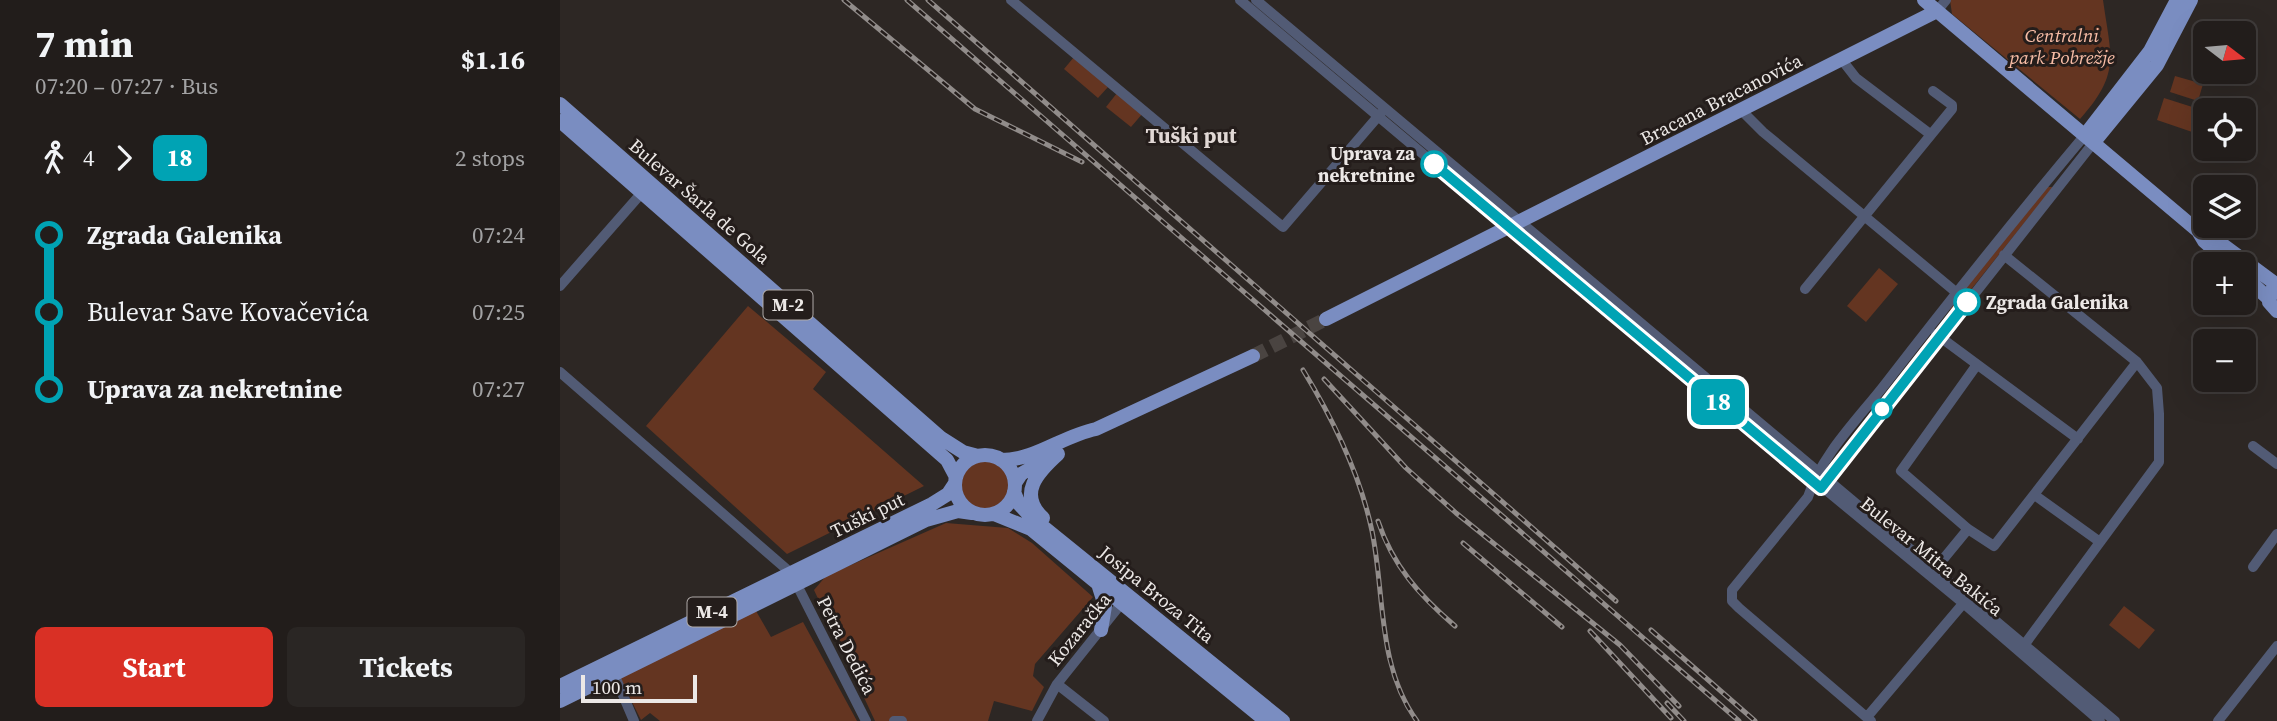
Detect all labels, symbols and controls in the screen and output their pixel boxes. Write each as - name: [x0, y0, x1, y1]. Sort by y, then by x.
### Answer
- text: 7 min: [35, 18, 134, 70]
- north arrow: [2193, 21, 2256, 84]
- map controls: [2193, 21, 2256, 392]
- park label: Centralni park Pobrežje: [2007, 22, 2115, 70]
- text: $1.16: [461, 42, 525, 78]
- street label: Bracana Bracanovića: [1636, 47, 1807, 151]
- text: 07:20 – 07:27 · Bus: [35, 70, 218, 102]
- button: locate: [2193, 98, 2256, 161]
- district label: Tuški put: [1145, 121, 1237, 150]
- street label: Bulevar Šarla de Gola: [624, 132, 776, 270]
- icon: walk: [35, 139, 73, 177]
- icon: forward: [105, 139, 143, 177]
- place label: Uprava za nekretnine: [1318, 140, 1416, 188]
- text: 18: [167, 141, 193, 174]
- text: 4: [83, 142, 95, 174]
- text: 2 stops: [455, 142, 525, 174]
- marker: Uprava za nekretnine: [1421, 151, 1447, 177]
- button: layers: [2193, 175, 2256, 238]
- text: Zgrada Galenika: [87, 217, 282, 253]
- text: 07:24: [472, 219, 525, 251]
- button: +: [2193, 252, 2256, 315]
- marker: Zgrada Galenika: [1954, 289, 1980, 315]
- place label: Zgrada Galenika: [1986, 289, 2130, 315]
- road number: M-2: [764, 290, 812, 320]
- text: Bulevar Save Kovačevića: [87, 294, 369, 330]
- text: 07:25: [472, 296, 525, 328]
- button: −: [2193, 329, 2256, 392]
- text: Uprava za nekretnine: [87, 371, 342, 407]
- text: 07:27: [472, 373, 525, 405]
- line badge: 18: [1686, 379, 1750, 425]
- text: 18: [1705, 385, 1731, 418]
- unlabelled marker: [1872, 399, 1892, 419]
- street label: Tuški put: [826, 486, 909, 544]
- street label: Bulevar Mitra Bakića: [1855, 490, 2009, 622]
- street label: Josipa Broza Tita: [1093, 539, 1220, 649]
- street label: Kozaračka: [1041, 587, 1117, 671]
- street label: Petra Dedića: [811, 591, 883, 699]
- road number: M-4: [688, 598, 736, 626]
- button: Start: [35, 627, 273, 707]
- button: Tickets: [287, 627, 525, 707]
- scale bar: [581, 672, 696, 704]
- text: 100 m: [592, 674, 642, 700]

